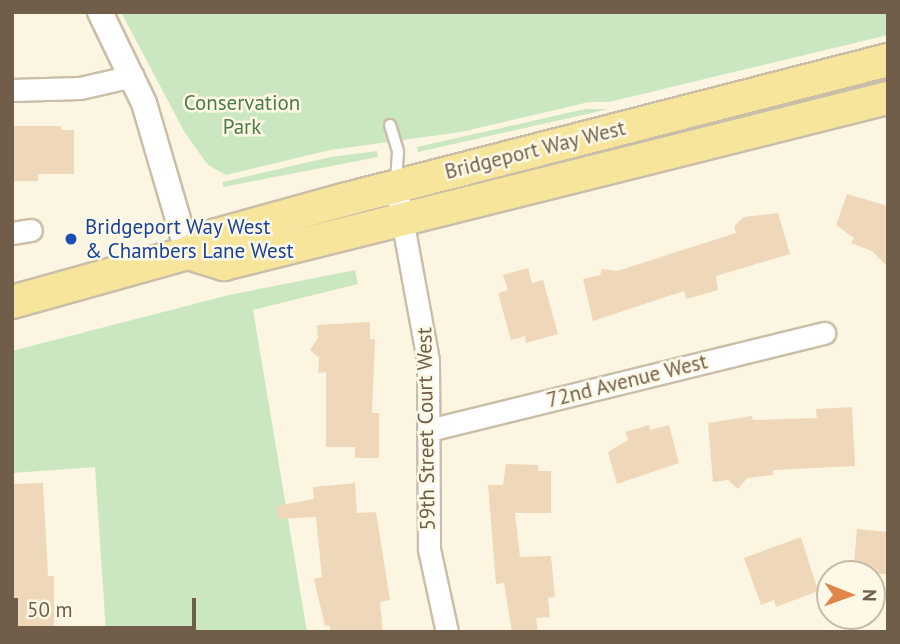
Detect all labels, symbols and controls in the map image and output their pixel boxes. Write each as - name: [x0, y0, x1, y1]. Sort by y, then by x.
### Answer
- park label: Conservation Park: [184, 90, 300, 140]
- street label: Bridgeport Way West: [441, 115, 629, 185]
- place label: Bridgeport Way West & Chambers Lane West: [85, 214, 294, 264]
- marker: Bridgeport Way West & Chambers Lane West: [63, 231, 79, 247]
- street label: 59th Street Court West: [412, 327, 440, 531]
- street label: 72nd Avenue West: [544, 349, 710, 413]
- north arrow: [816, 560, 886, 630]
- scale bar: [18, 584, 200, 628]
- text: N: [858, 589, 882, 602]
- text: 50 m: [27, 596, 73, 623]

